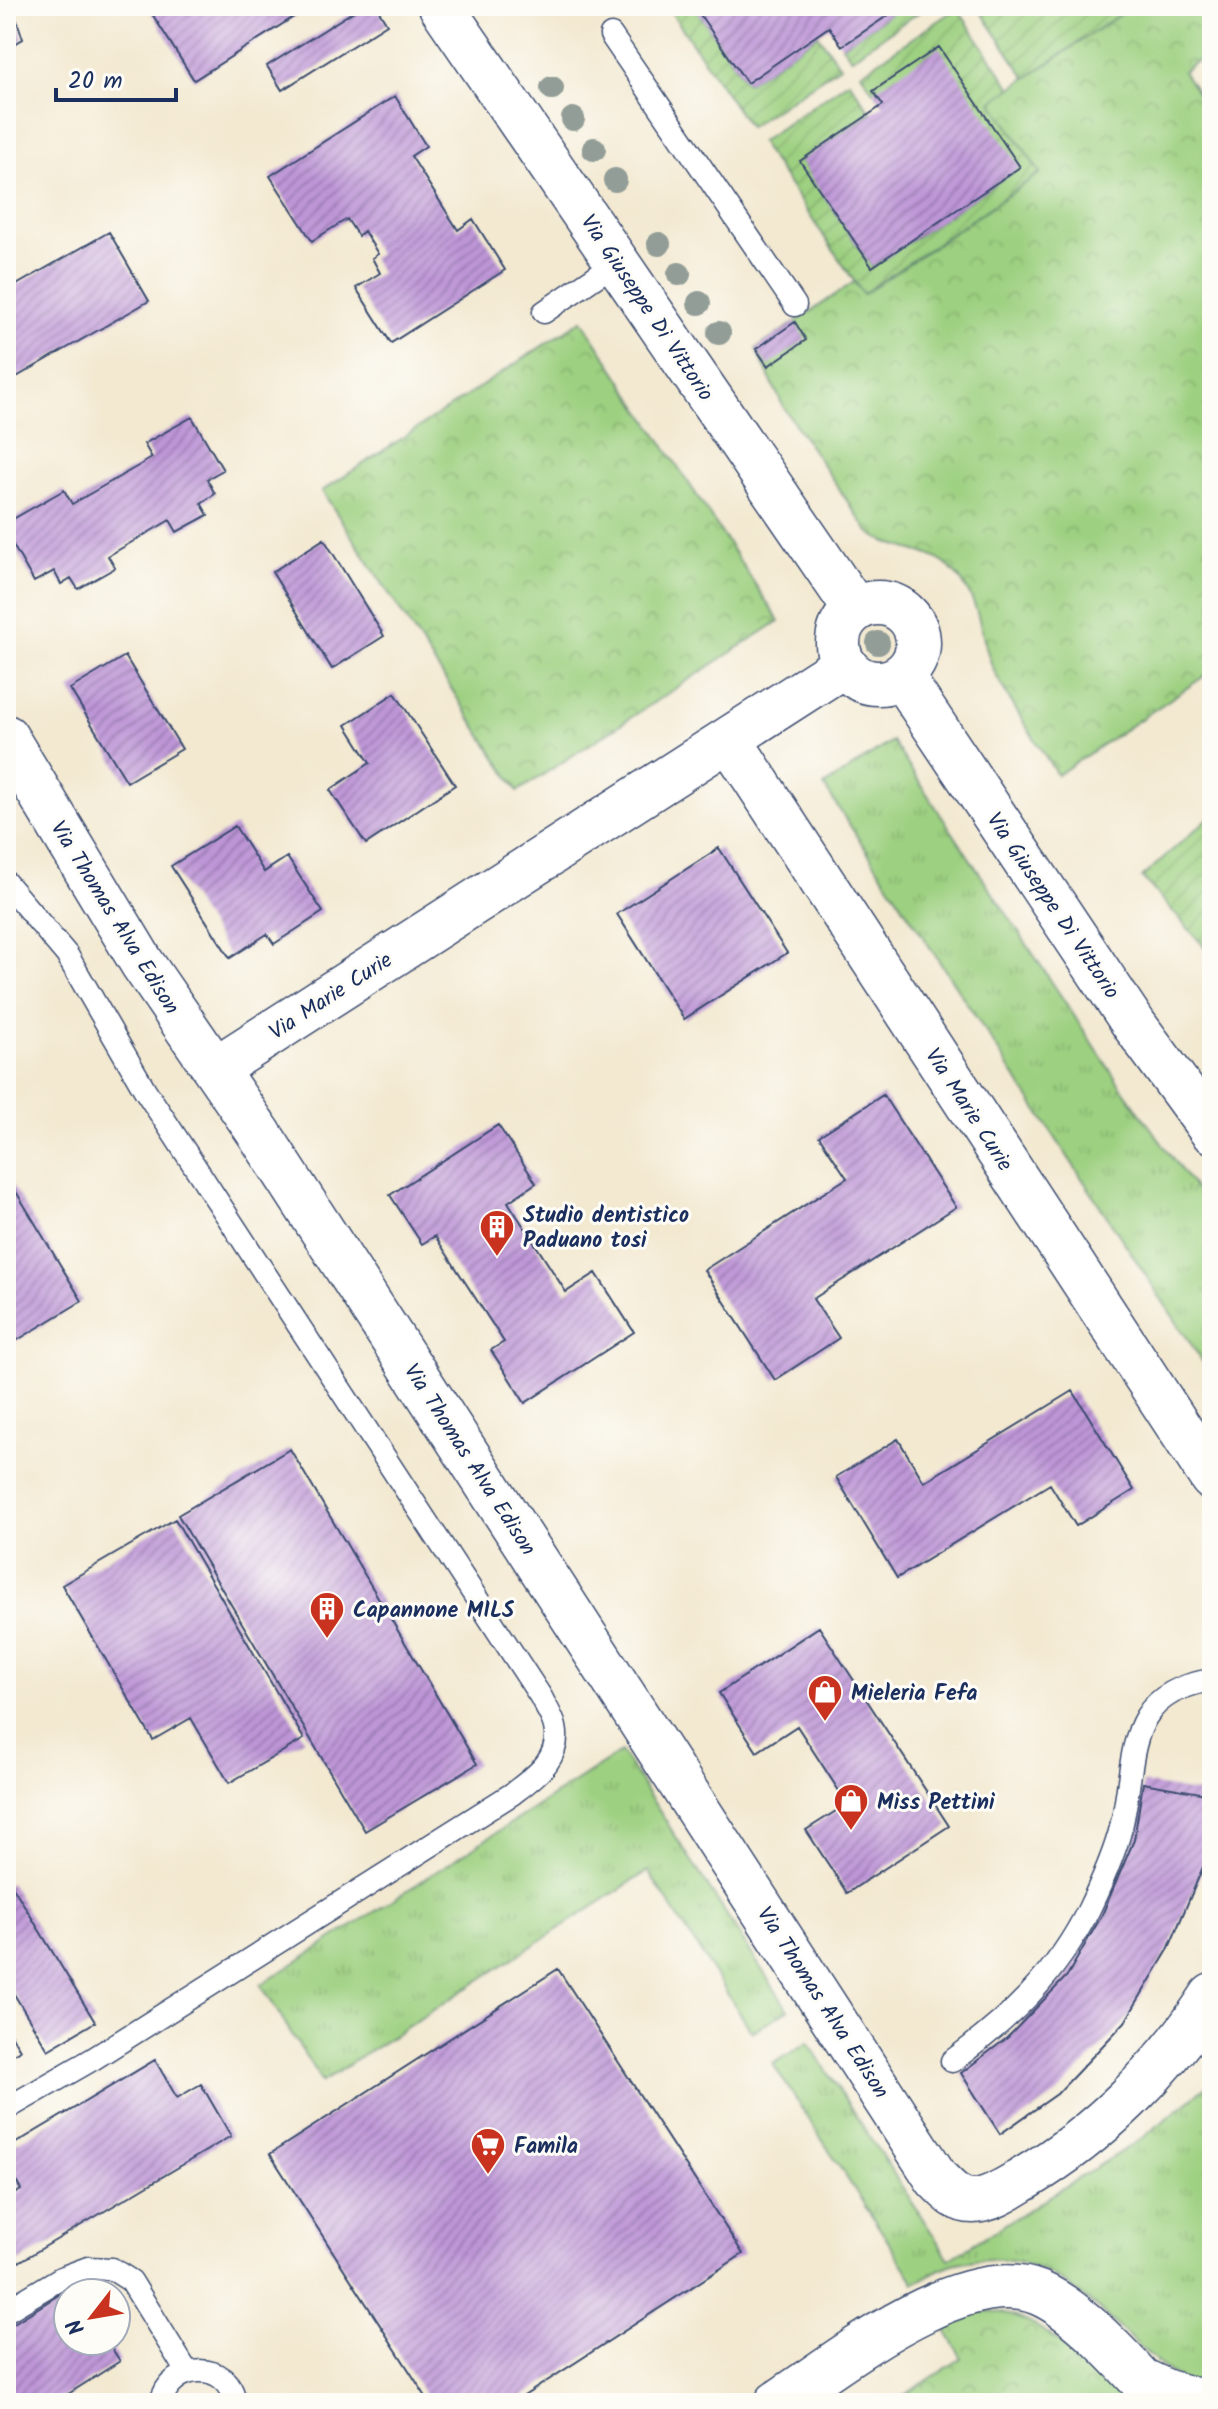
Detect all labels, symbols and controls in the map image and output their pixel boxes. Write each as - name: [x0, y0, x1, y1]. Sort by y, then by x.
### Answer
- scale bar: [56, 52, 176, 102]
- text: 20 m: [68, 62, 123, 101]
- street label: Via Giuseppe Di Vittorio: [570, 208, 722, 409]
- street label: Via Giuseppe Di Vittorio: [976, 806, 1128, 1007]
- street label: Via Thomas Alva Edison: [40, 815, 188, 1022]
- street label: Via Marie Curie: [263, 944, 400, 1050]
- street label: Via Marie Curie: [915, 1042, 1021, 1179]
- place label: Studio dentistico Paduano tosi: [523, 1199, 689, 1259]
- building icon: Studio dentistico Paduano tosi: [478, 1208, 516, 1258]
- street label: Via Thomas Alva Edison: [394, 1357, 544, 1563]
- building icon: Capannone MILS: [308, 1590, 346, 1640]
- place label: Capannone MILS: [353, 1594, 515, 1629]
- shop icon: Mieleria Fefa: [806, 1673, 844, 1723]
- place label: Mieleria Fefa: [851, 1677, 978, 1712]
- shop icon: Miss Pettini: [832, 1782, 870, 1832]
- place label: Miss Pettini: [877, 1786, 996, 1821]
- street label: Via Thomas Alva Edison: [747, 1900, 897, 2106]
- supermarket icon: Famila: [469, 2126, 507, 2176]
- place label: Famila: [514, 2130, 578, 2165]
- north arrow: [52, 2277, 132, 2357]
- text: N: [58, 2311, 96, 2341]

